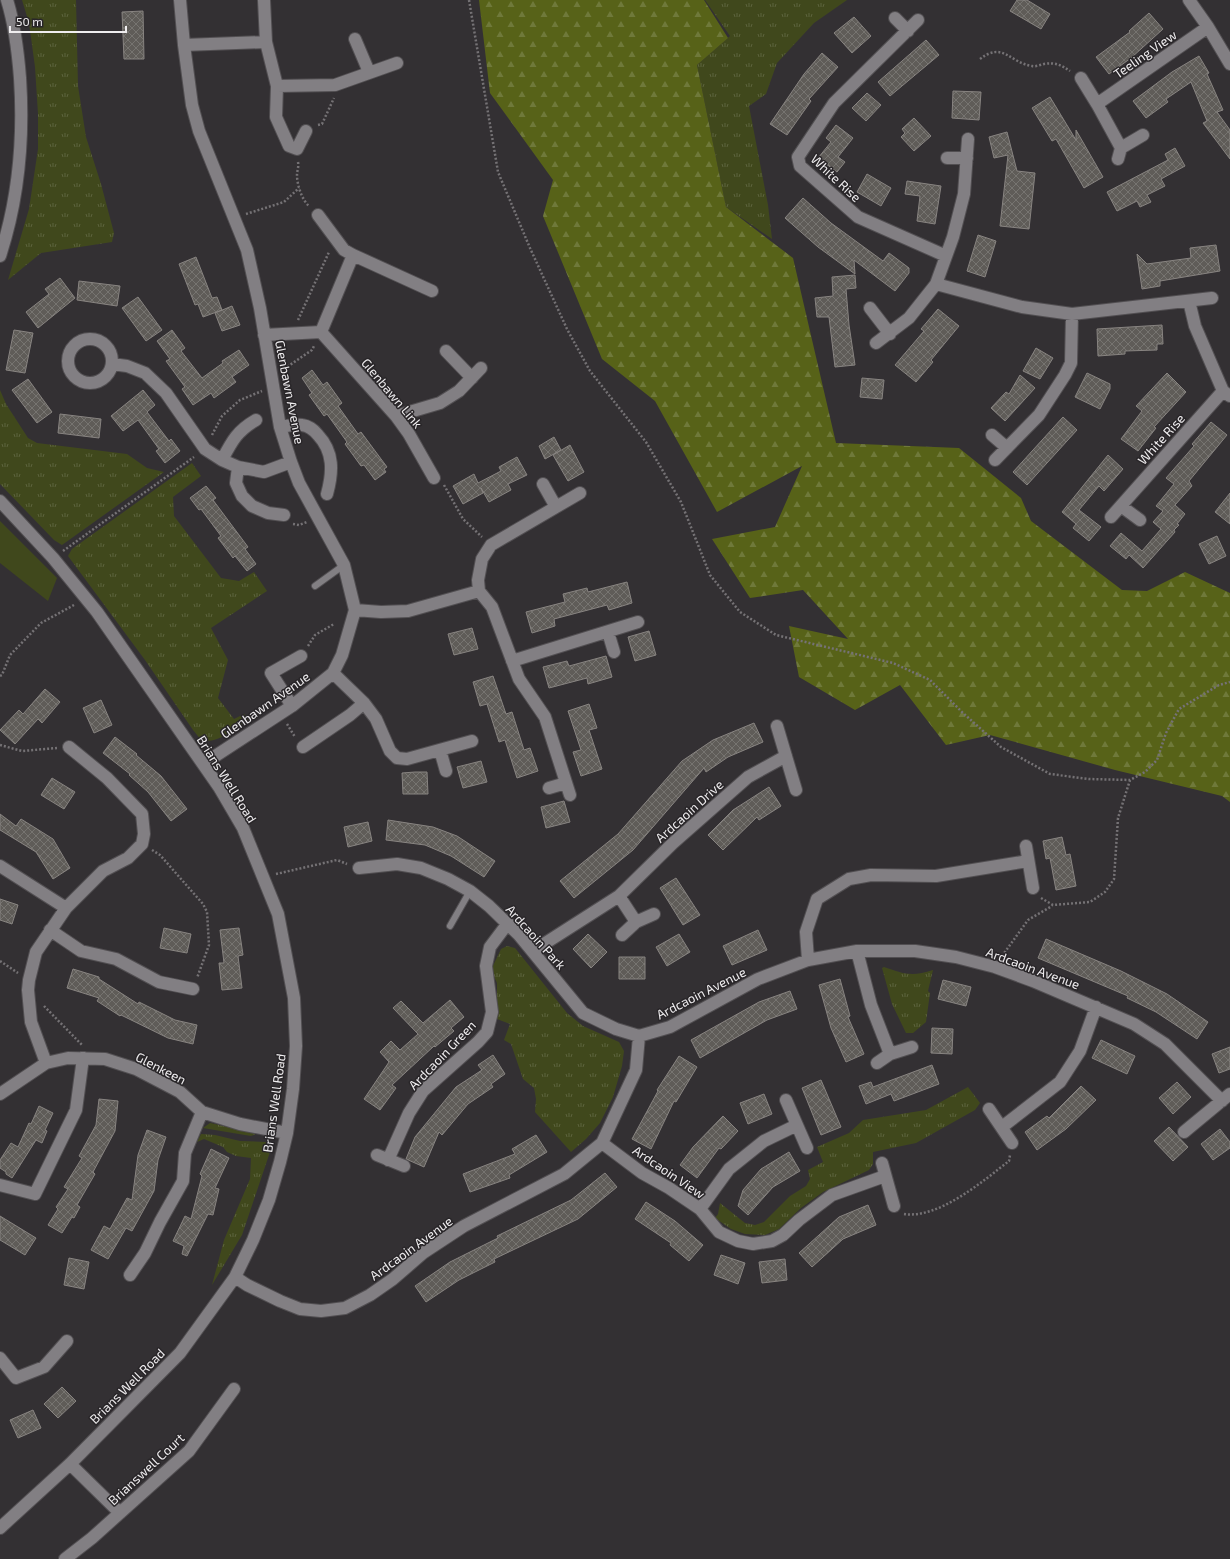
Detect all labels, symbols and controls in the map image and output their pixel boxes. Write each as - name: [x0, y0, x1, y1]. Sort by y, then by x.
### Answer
- scale bar: [10, 8, 126, 34]
- text: 50 m: [16, 14, 43, 28]
- street label: Teeling View: [1110, 26, 1180, 82]
- street label: White Rise: [808, 151, 864, 205]
- street label: Glenbawn Avenue: [272, 339, 308, 445]
- street label: Glenbawn Link: [358, 355, 426, 432]
- street label: White Rise: [1134, 410, 1188, 468]
- street label: Glenbawn Avenue: [217, 668, 313, 742]
- street label: Brians Well Road: [194, 732, 260, 826]
- street label: Ardcaoin Drive: [652, 776, 726, 846]
- street label: Ardcaoin Park: [503, 901, 570, 973]
- street label: Ardcaoin Avenue: [984, 944, 1082, 992]
- street label: Ardcaoin Avenue: [654, 964, 748, 1022]
- street label: Ardcaoin Green: [405, 1017, 479, 1093]
- street label: Glenkeen: [133, 1049, 189, 1087]
- street label: Brians Well Road: [259, 1052, 289, 1154]
- street label: Ardcaoin View: [630, 1142, 708, 1202]
- street label: Ardcaoin Avenue: [366, 1213, 456, 1283]
- street label: Brians Well Road: [86, 1345, 168, 1427]
- street label: Brianswell Court: [105, 1430, 187, 1508]

